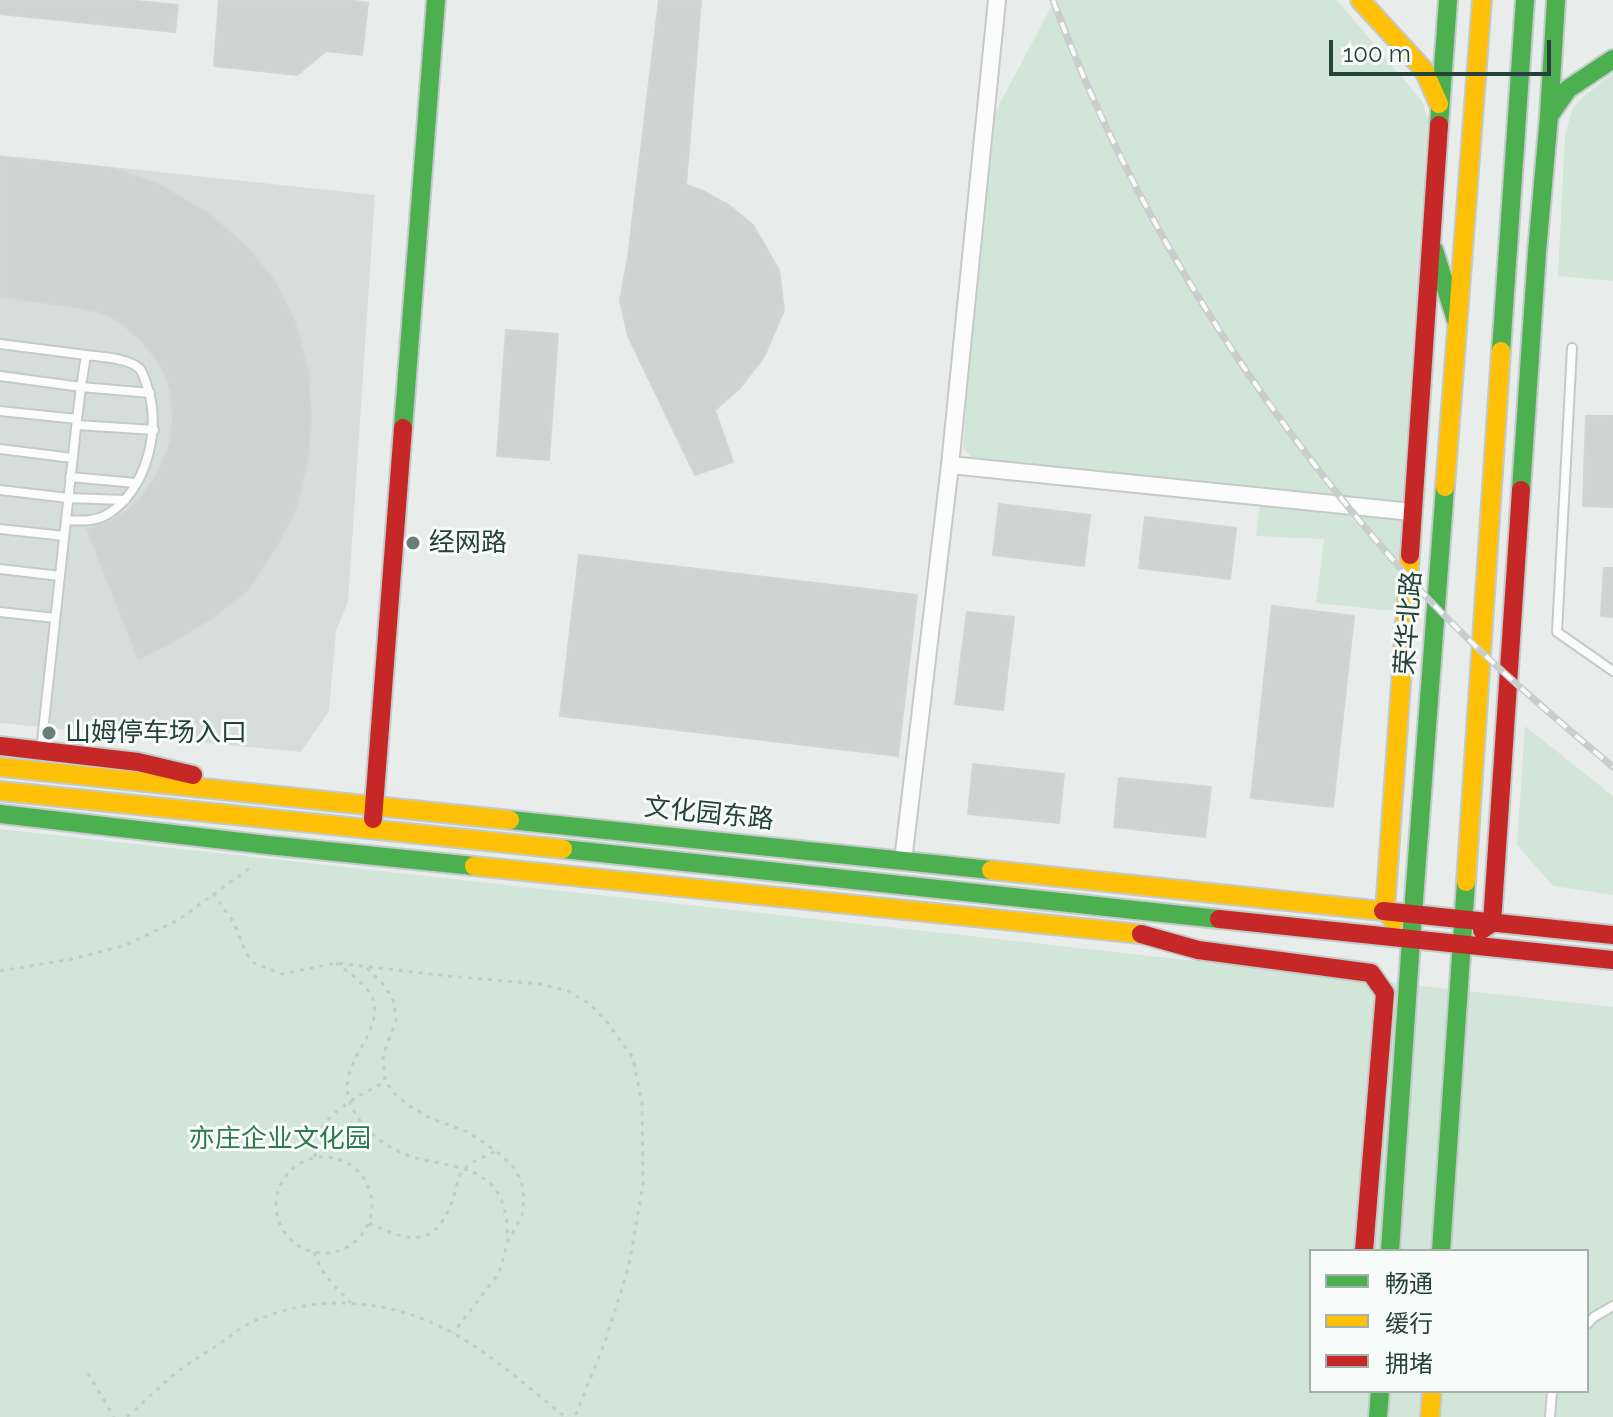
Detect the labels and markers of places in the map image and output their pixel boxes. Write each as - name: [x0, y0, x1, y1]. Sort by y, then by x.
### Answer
- place label: 经网路: [429, 527, 507, 559]
- marker: 经网路: [404, 534, 422, 552]
- place label: 山姆停车场入口: [65, 717, 247, 749]
- marker: 山姆停车场入口: [40, 724, 58, 742]

